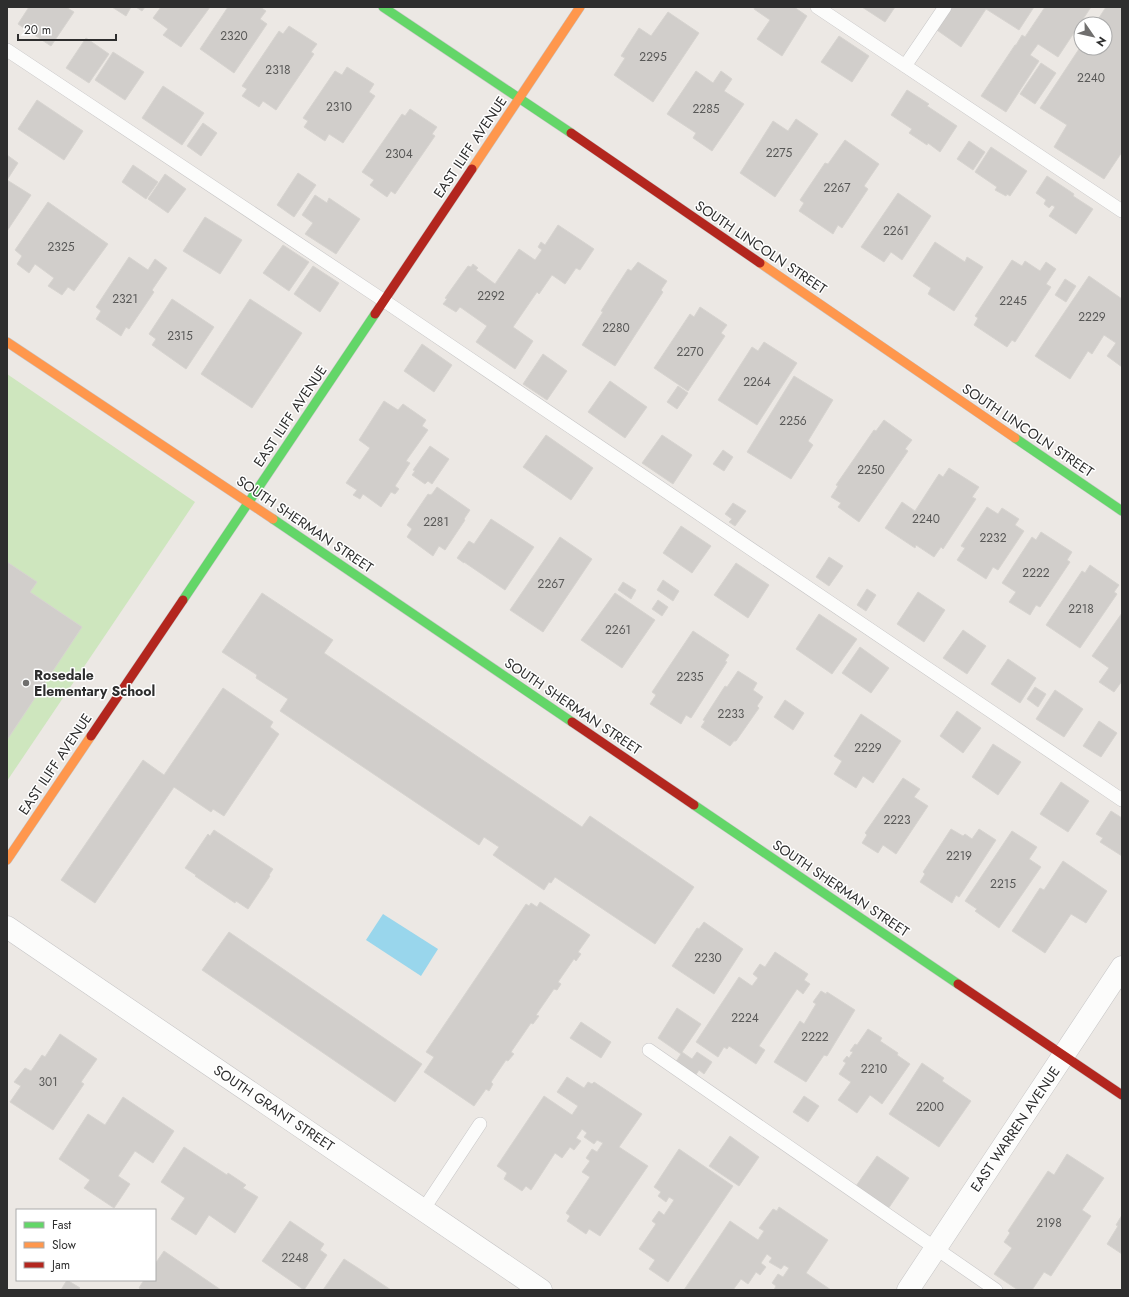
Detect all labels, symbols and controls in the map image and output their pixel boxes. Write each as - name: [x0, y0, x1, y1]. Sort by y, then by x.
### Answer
- scale bar: [18, 16, 116, 42]
- north arrow: [1073, 16, 1113, 56]
- text: 20 m: [24, 21, 51, 39]
- house number: 2320: [220, 27, 248, 45]
- text: N: [1092, 33, 1110, 50]
- house number: 2295: [639, 48, 667, 66]
- house number: 2318: [265, 61, 291, 79]
- house number: 2240: [1077, 69, 1105, 87]
- street label: EAST ILIFF AVENUE: [428, 92, 512, 202]
- house number: 2310: [326, 98, 352, 116]
- house number: 2285: [693, 100, 720, 118]
- house number: 2275: [766, 144, 793, 162]
- house number: 2304: [385, 145, 413, 163]
- house number: 2267: [824, 179, 851, 197]
- street label: SOUTH LINCOLN STREET: [691, 195, 831, 299]
- house number: 2261: [883, 222, 909, 240]
- house number: 2325: [48, 238, 75, 256]
- house number: 2292: [477, 287, 505, 305]
- house number: 2321: [112, 290, 138, 308]
- house number: 2245: [999, 292, 1027, 310]
- house number: 2229: [1078, 308, 1106, 326]
- house number: 2280: [602, 319, 630, 337]
- house number: 2315: [167, 327, 193, 345]
- house number: 2270: [676, 343, 704, 361]
- street label: EAST ILIFF AVENUE: [248, 361, 332, 471]
- house number: 2264: [743, 373, 771, 391]
- street label: SOUTH LINCOLN STREET: [958, 378, 1098, 482]
- house number: 2256: [779, 412, 807, 430]
- house number: 2250: [857, 461, 885, 479]
- street label: SOUTH SHERMAN STREET: [233, 471, 378, 578]
- house number: 2240: [912, 510, 940, 528]
- house number: 2281: [423, 513, 449, 531]
- house number: 2232: [979, 529, 1007, 547]
- house number: 2222: [1022, 564, 1050, 582]
- house number: 2267: [538, 575, 565, 593]
- house number: 2218: [1068, 600, 1094, 618]
- house number: 2261: [605, 621, 631, 639]
- street label: SOUTH SHERMAN STREET: [501, 653, 646, 760]
- place label: Rosedale Elementary School: [34, 665, 155, 701]
- house number: 2235: [677, 668, 704, 686]
- marker: Rosedale Elementary School: [21, 678, 31, 688]
- house number: 2233: [718, 705, 745, 723]
- street label: EAST ILIFF AVENUE: [13, 709, 97, 819]
- house number: 2229: [854, 739, 882, 757]
- house number: 2223: [883, 811, 911, 829]
- street label: SOUTH SHERMAN STREET: [769, 835, 914, 942]
- house number: 2219: [946, 847, 972, 865]
- house number: 2215: [990, 875, 1016, 893]
- house number: 2230: [694, 949, 722, 967]
- house number: 2224: [731, 1009, 759, 1027]
- house number: 2222: [801, 1028, 829, 1046]
- street label: SOUTH GRANT STREET: [210, 1060, 339, 1156]
- house number: 2210: [861, 1060, 887, 1078]
- street label: EAST WARREN AVENUE: [965, 1062, 1065, 1196]
- house number: 301: [38, 1073, 58, 1091]
- house number: 2200: [916, 1098, 944, 1116]
- legend: [16, 1209, 156, 1281]
- house number: 2198: [1036, 1214, 1062, 1232]
- text: Fast: [52, 1216, 71, 1234]
- text: Slow: [52, 1236, 77, 1254]
- house number: 2248: [281, 1249, 309, 1267]
- text: Jam: [50, 1256, 70, 1274]

